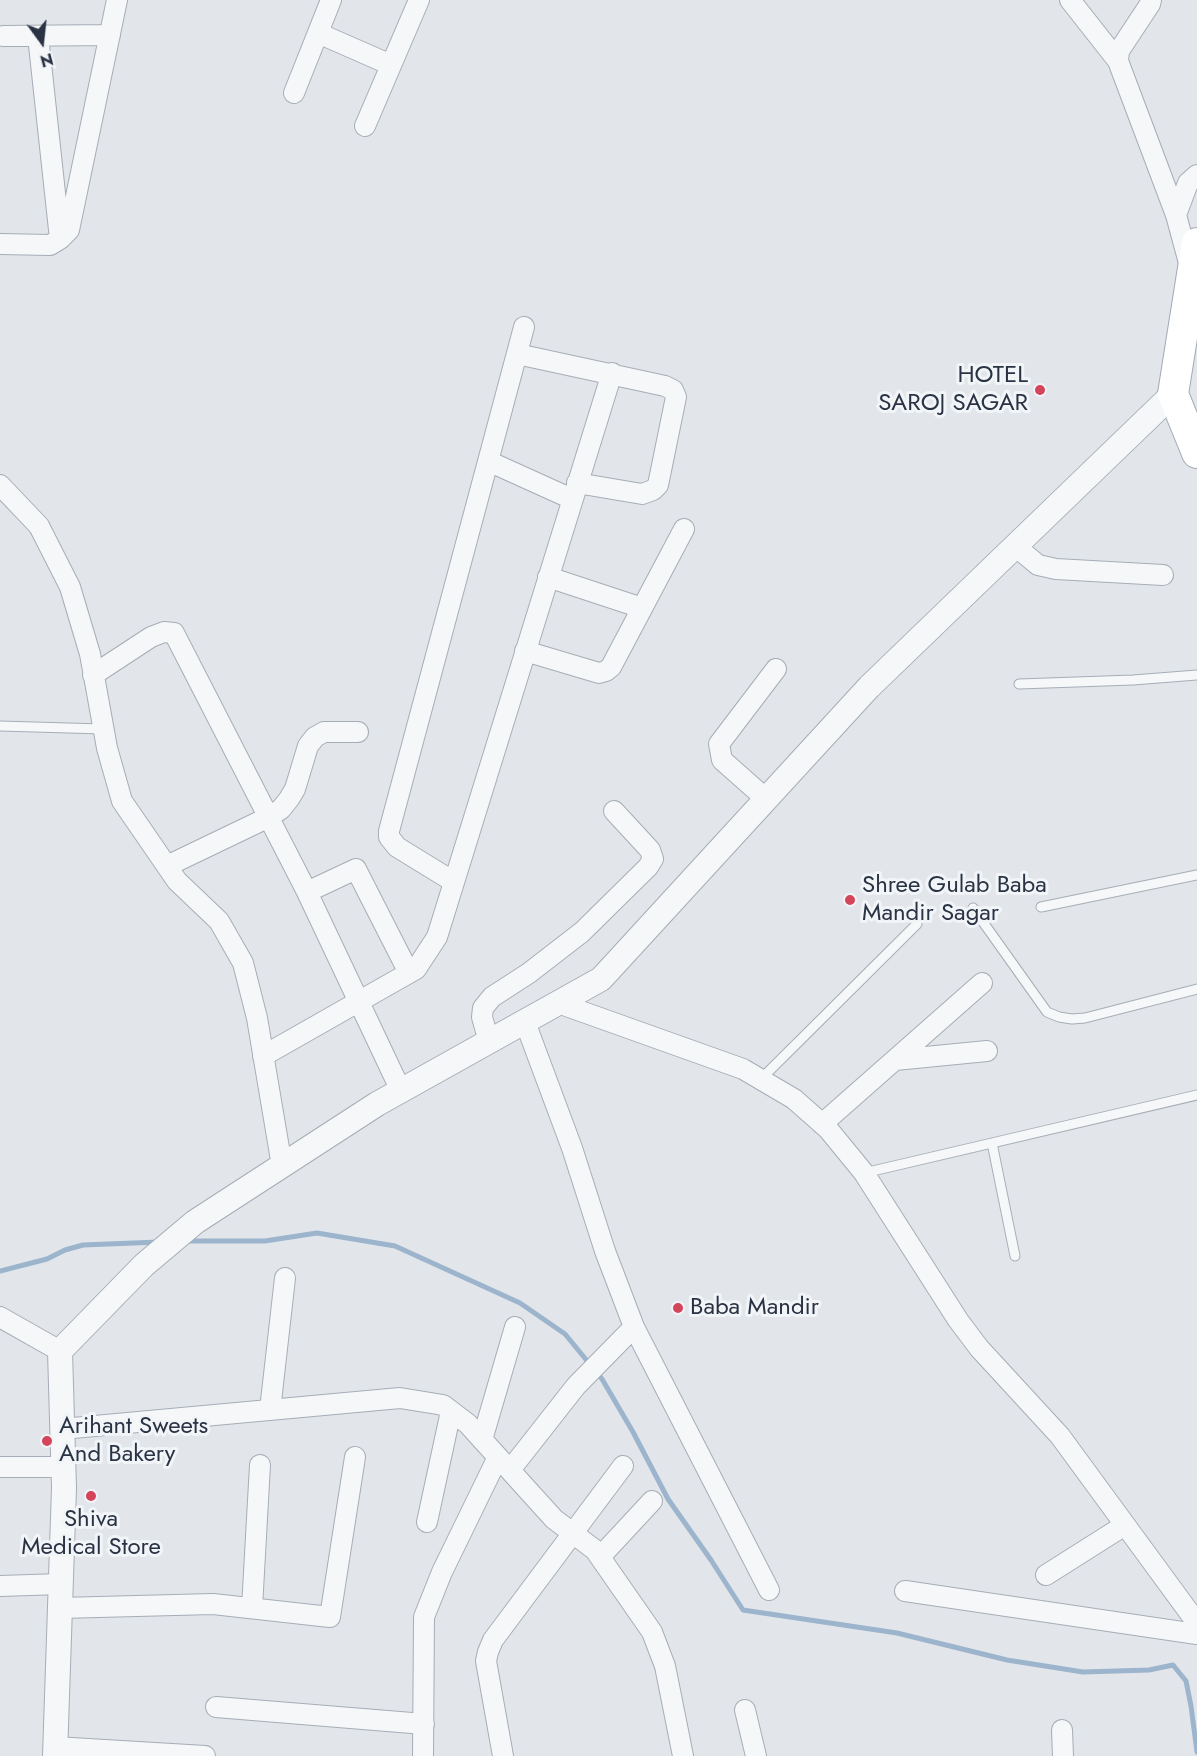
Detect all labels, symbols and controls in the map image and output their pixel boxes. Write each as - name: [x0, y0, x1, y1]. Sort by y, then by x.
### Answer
- north arrow: [12, 12, 72, 72]
- text: N: [38, 47, 56, 73]
- place label: HOTEL SAROJ SAGAR: [878, 362, 1028, 418]
- marker: HOTEL SAROJ SAGAR: [1033, 383, 1047, 397]
- place label: Shree Gulab Baba Mandir Sagar: [862, 872, 1047, 928]
- marker: Shree Gulab Baba Mandir Sagar: [843, 893, 857, 907]
- place label: Baba Mandir: [690, 1294, 819, 1322]
- marker: Baba Mandir: [671, 1301, 685, 1315]
- place label: Arihant Sweets And Bakery: [59, 1413, 208, 1469]
- marker: Arihant Sweets And Bakery: [40, 1434, 54, 1448]
- marker: Shiva Medical Store: [84, 1489, 98, 1503]
- place label: Shiva Medical Store: [21, 1506, 161, 1562]

